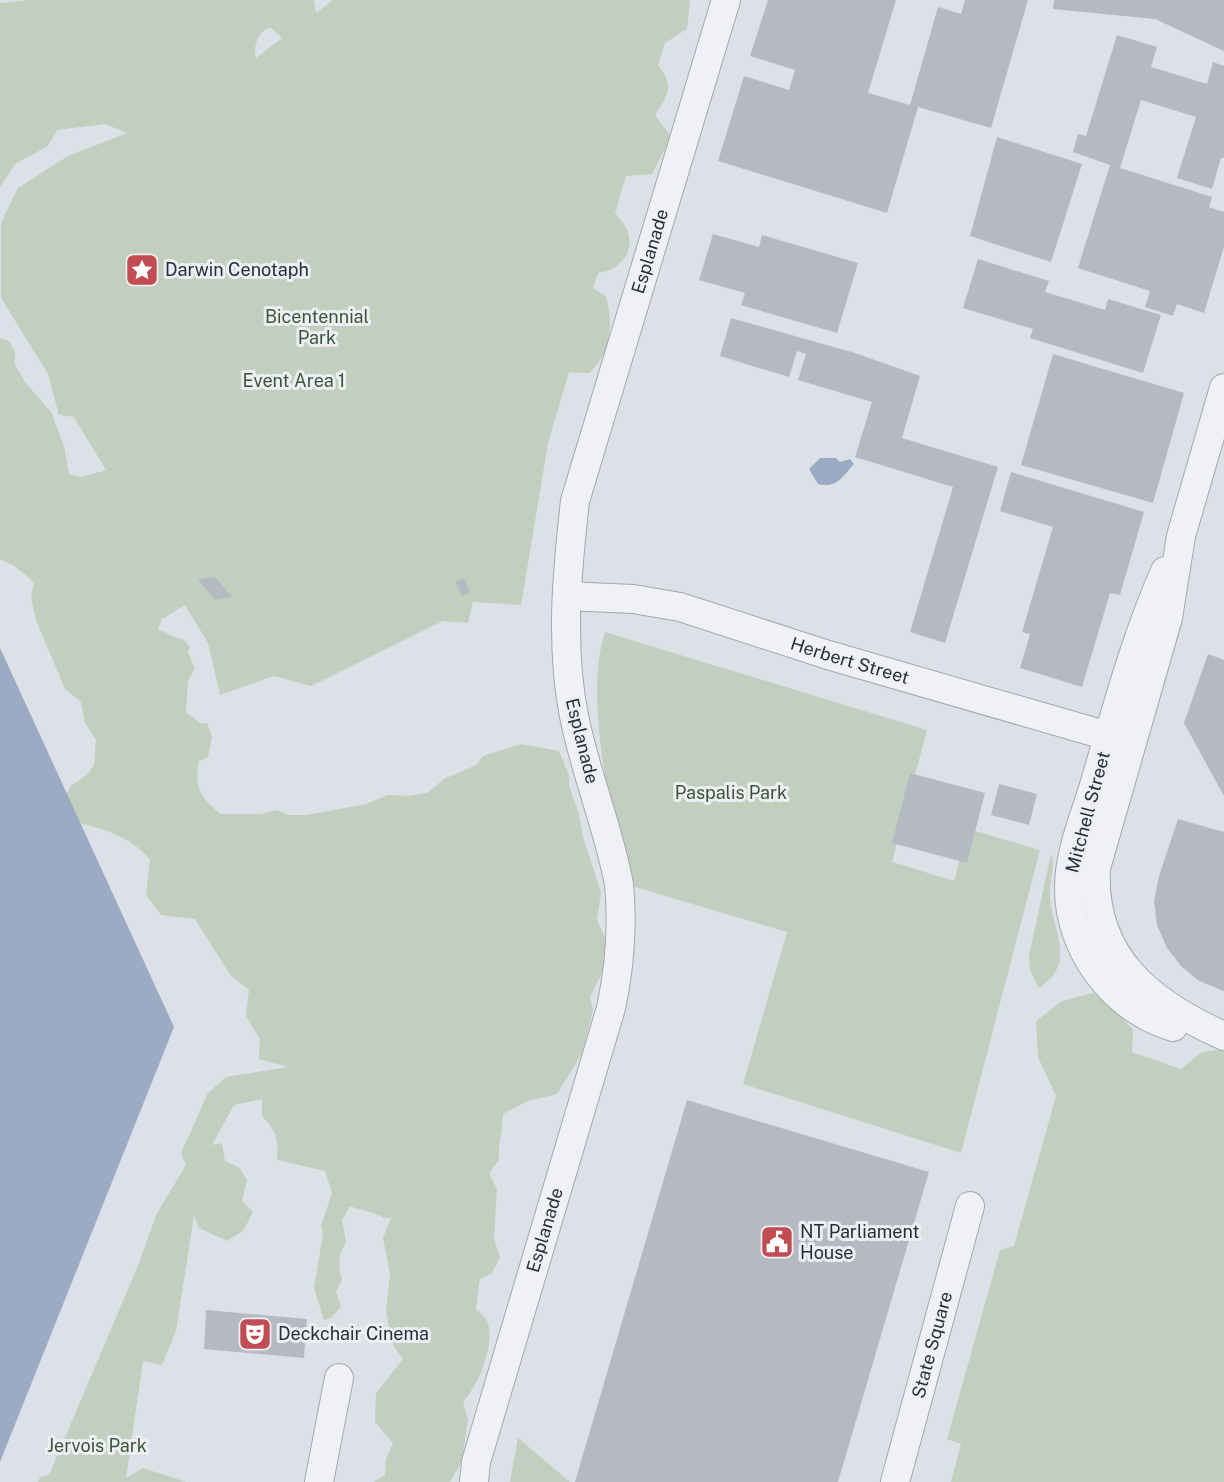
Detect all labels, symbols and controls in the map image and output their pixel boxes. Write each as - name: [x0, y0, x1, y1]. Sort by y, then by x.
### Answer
- street label: Esplanade: [627, 206, 672, 296]
- place icon: Darwin Cenotaph: [124, 252, 160, 288]
- place label: Darwin Cenotaph: [165, 259, 309, 280]
- park label: Bicentennial Park: [265, 306, 369, 348]
- park label: Event Area 1: [243, 370, 345, 391]
- street label: Herbert Street: [788, 633, 912, 688]
- street label: Esplanade: [562, 696, 603, 786]
- street label: Mitchell Street: [1061, 749, 1114, 875]
- park label: Paspalis Park: [675, 782, 787, 803]
- street label: Esplanade: [522, 1185, 567, 1275]
- place label: NT Parliament House: [800, 1221, 919, 1263]
- public building icon: NT Parliament House: [759, 1224, 795, 1260]
- street label: State Square: [907, 1289, 956, 1401]
- theatre icon: Deckchair Cinema: [237, 1316, 273, 1352]
- place label: Deckchair Cinema: [278, 1323, 429, 1344]
- park label: Jervois Park: [47, 1435, 147, 1456]

